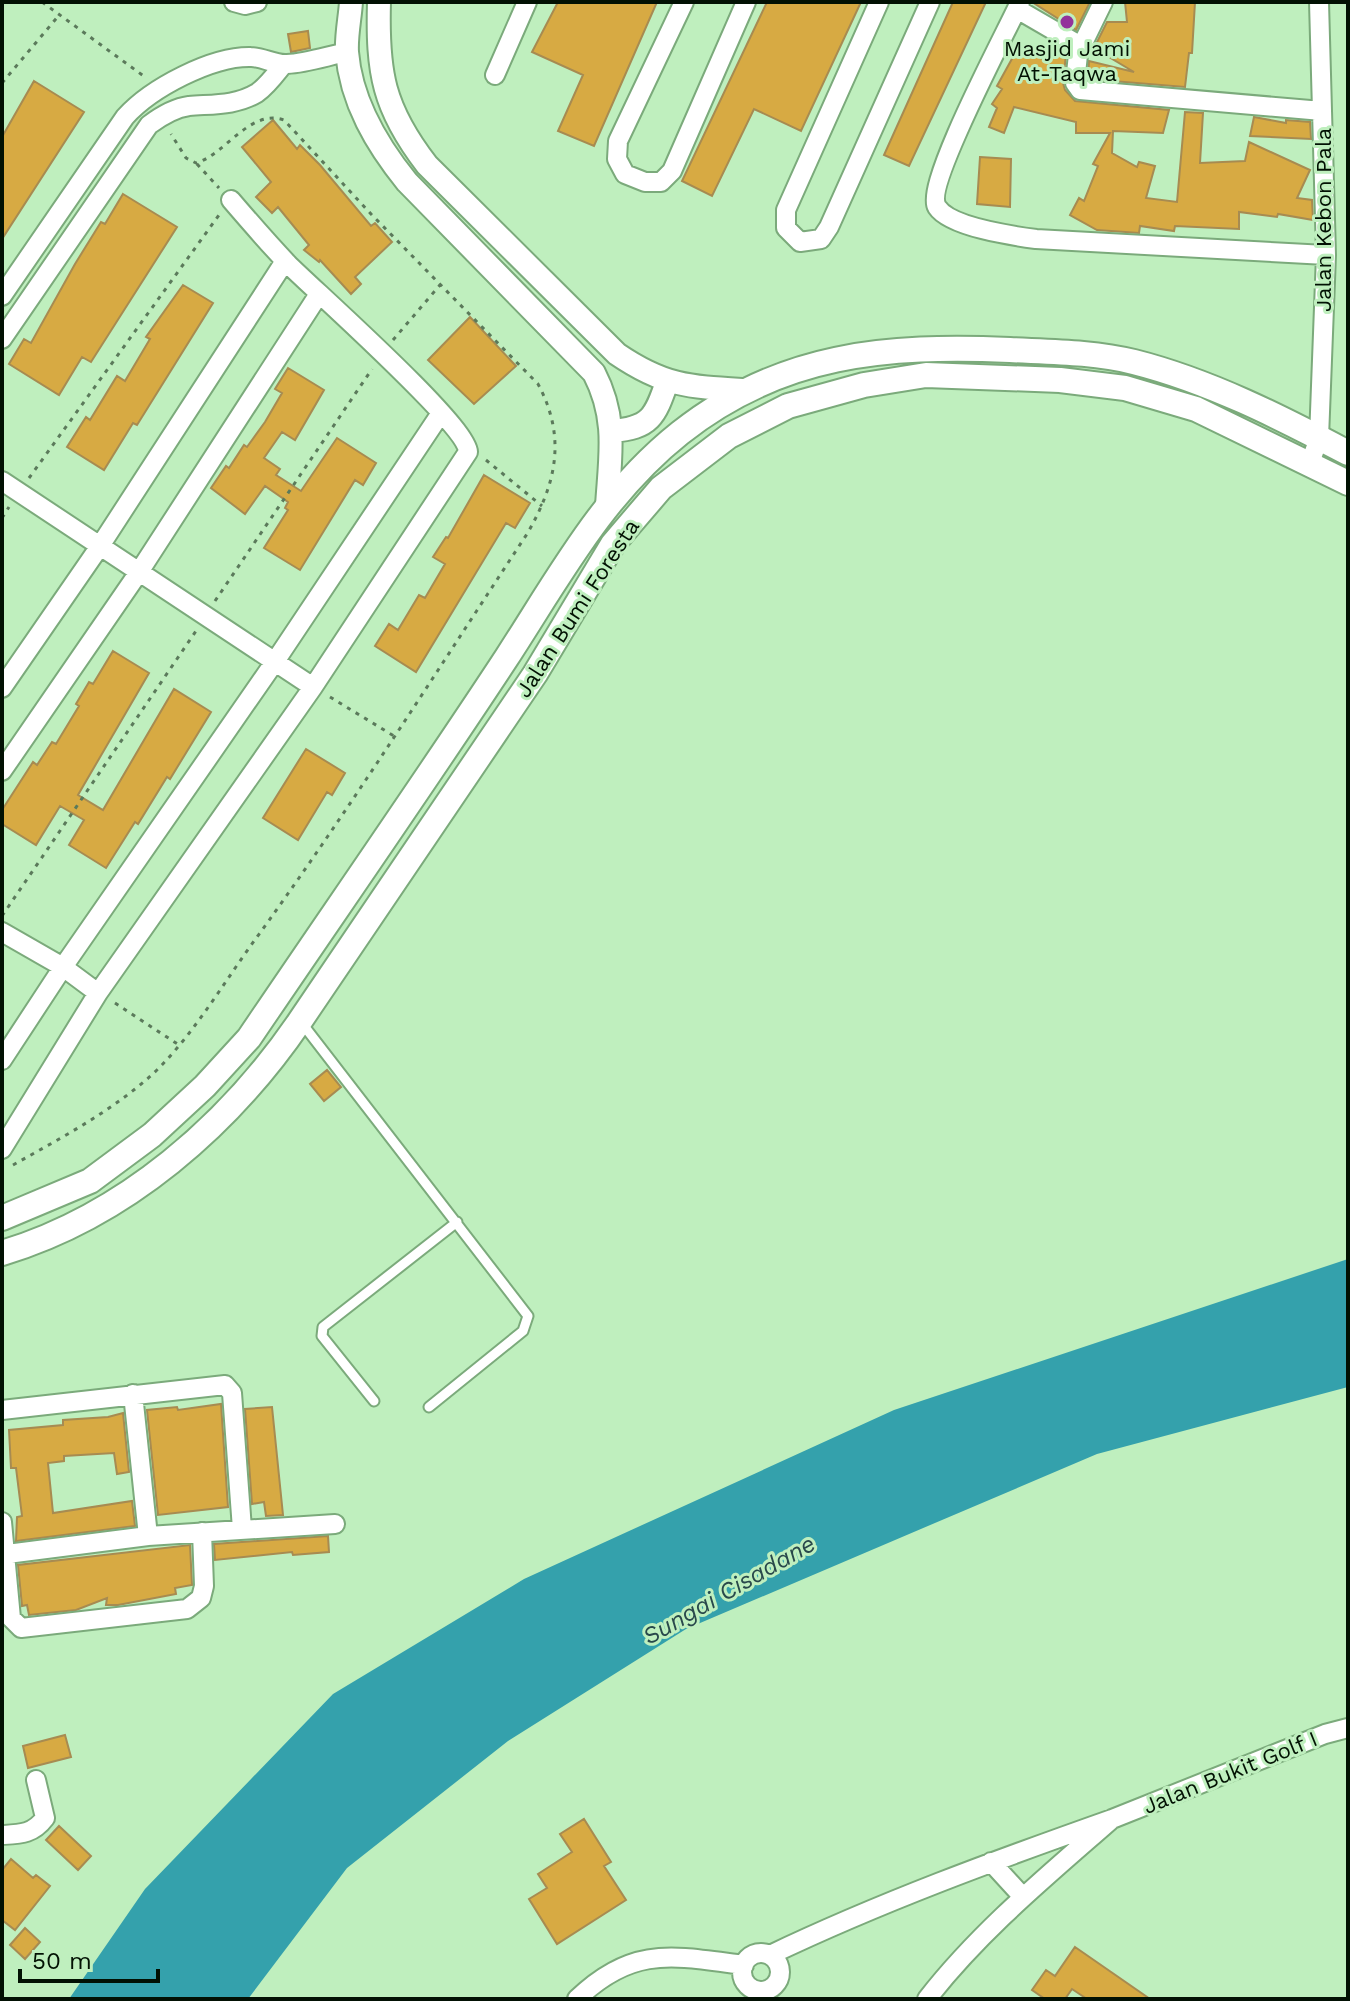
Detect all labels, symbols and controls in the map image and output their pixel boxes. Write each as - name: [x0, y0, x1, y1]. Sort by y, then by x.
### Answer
- marker: Masjid Jami At-Taqwa: [1058, 13, 1076, 31]
- place label: Masjid Jami At-Taqwa: [1004, 36, 1130, 86]
- street label: Jalan Kebon Pala: [1311, 128, 1336, 312]
- street label: Jalan Bumi Foresta: [511, 515, 644, 702]
- water label: Sungai Cisadane: [638, 1529, 820, 1651]
- street label: Jalan Bukit Golf I: [1140, 1726, 1321, 1819]
- scale bar: [20, 1933, 158, 1983]
- text: 50 m: [32, 1947, 92, 1975]

